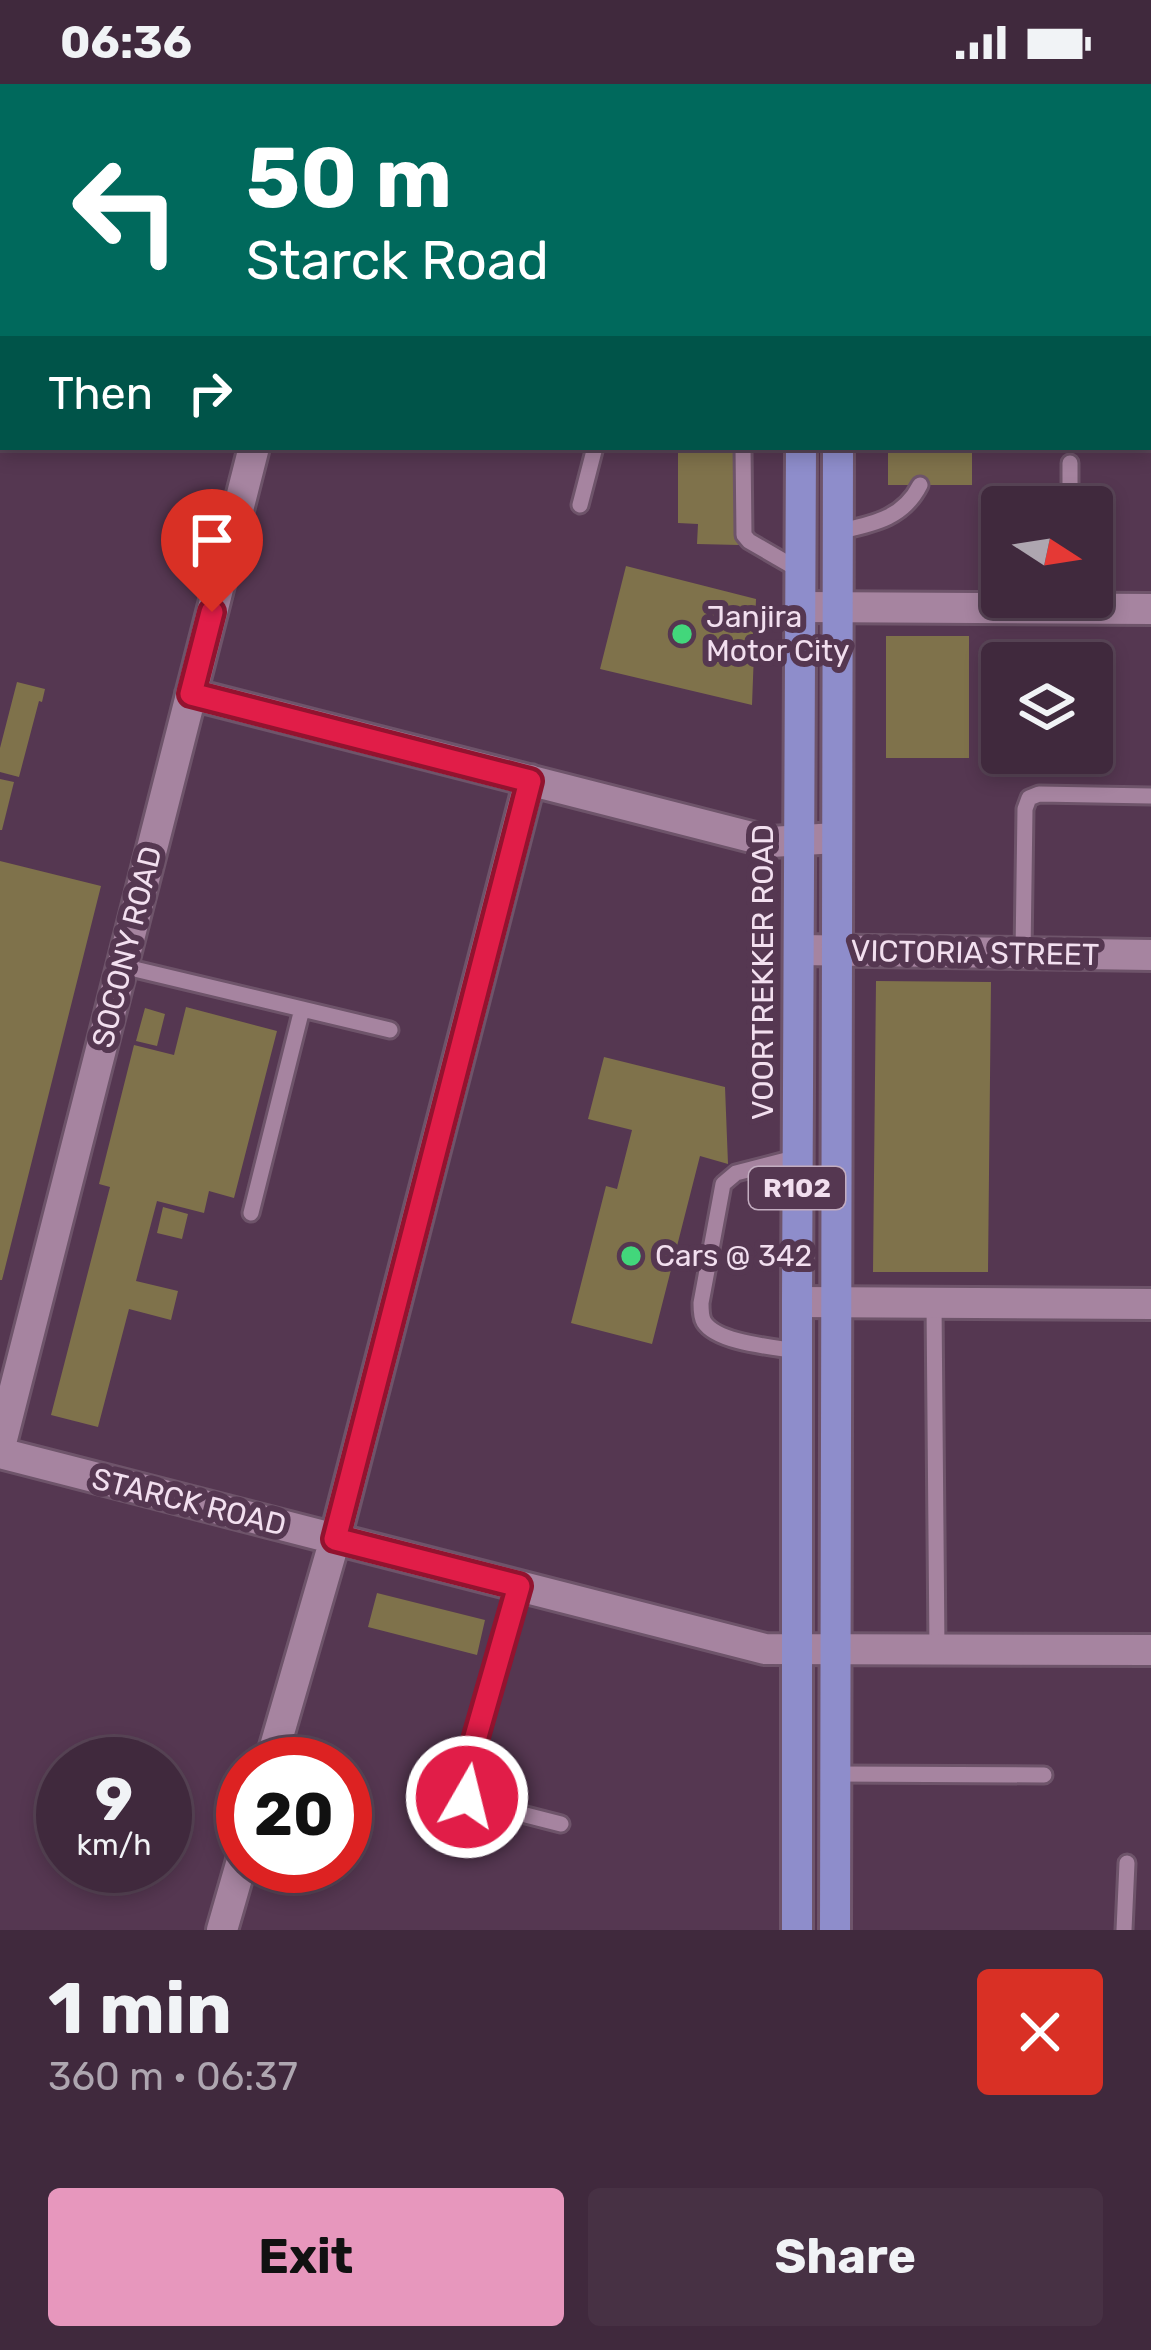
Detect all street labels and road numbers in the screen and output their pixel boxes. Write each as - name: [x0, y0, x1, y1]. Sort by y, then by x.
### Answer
- street label: VOORTREKKER ROAD: [745, 824, 781, 1120]
- street label: SOCONY ROAD: [85, 843, 169, 1051]
- street label: VICTORIA STREET: [850, 933, 1100, 973]
- road number: R102: [749, 1167, 845, 1209]
- street label: STARCK ROAD: [88, 1461, 290, 1543]

